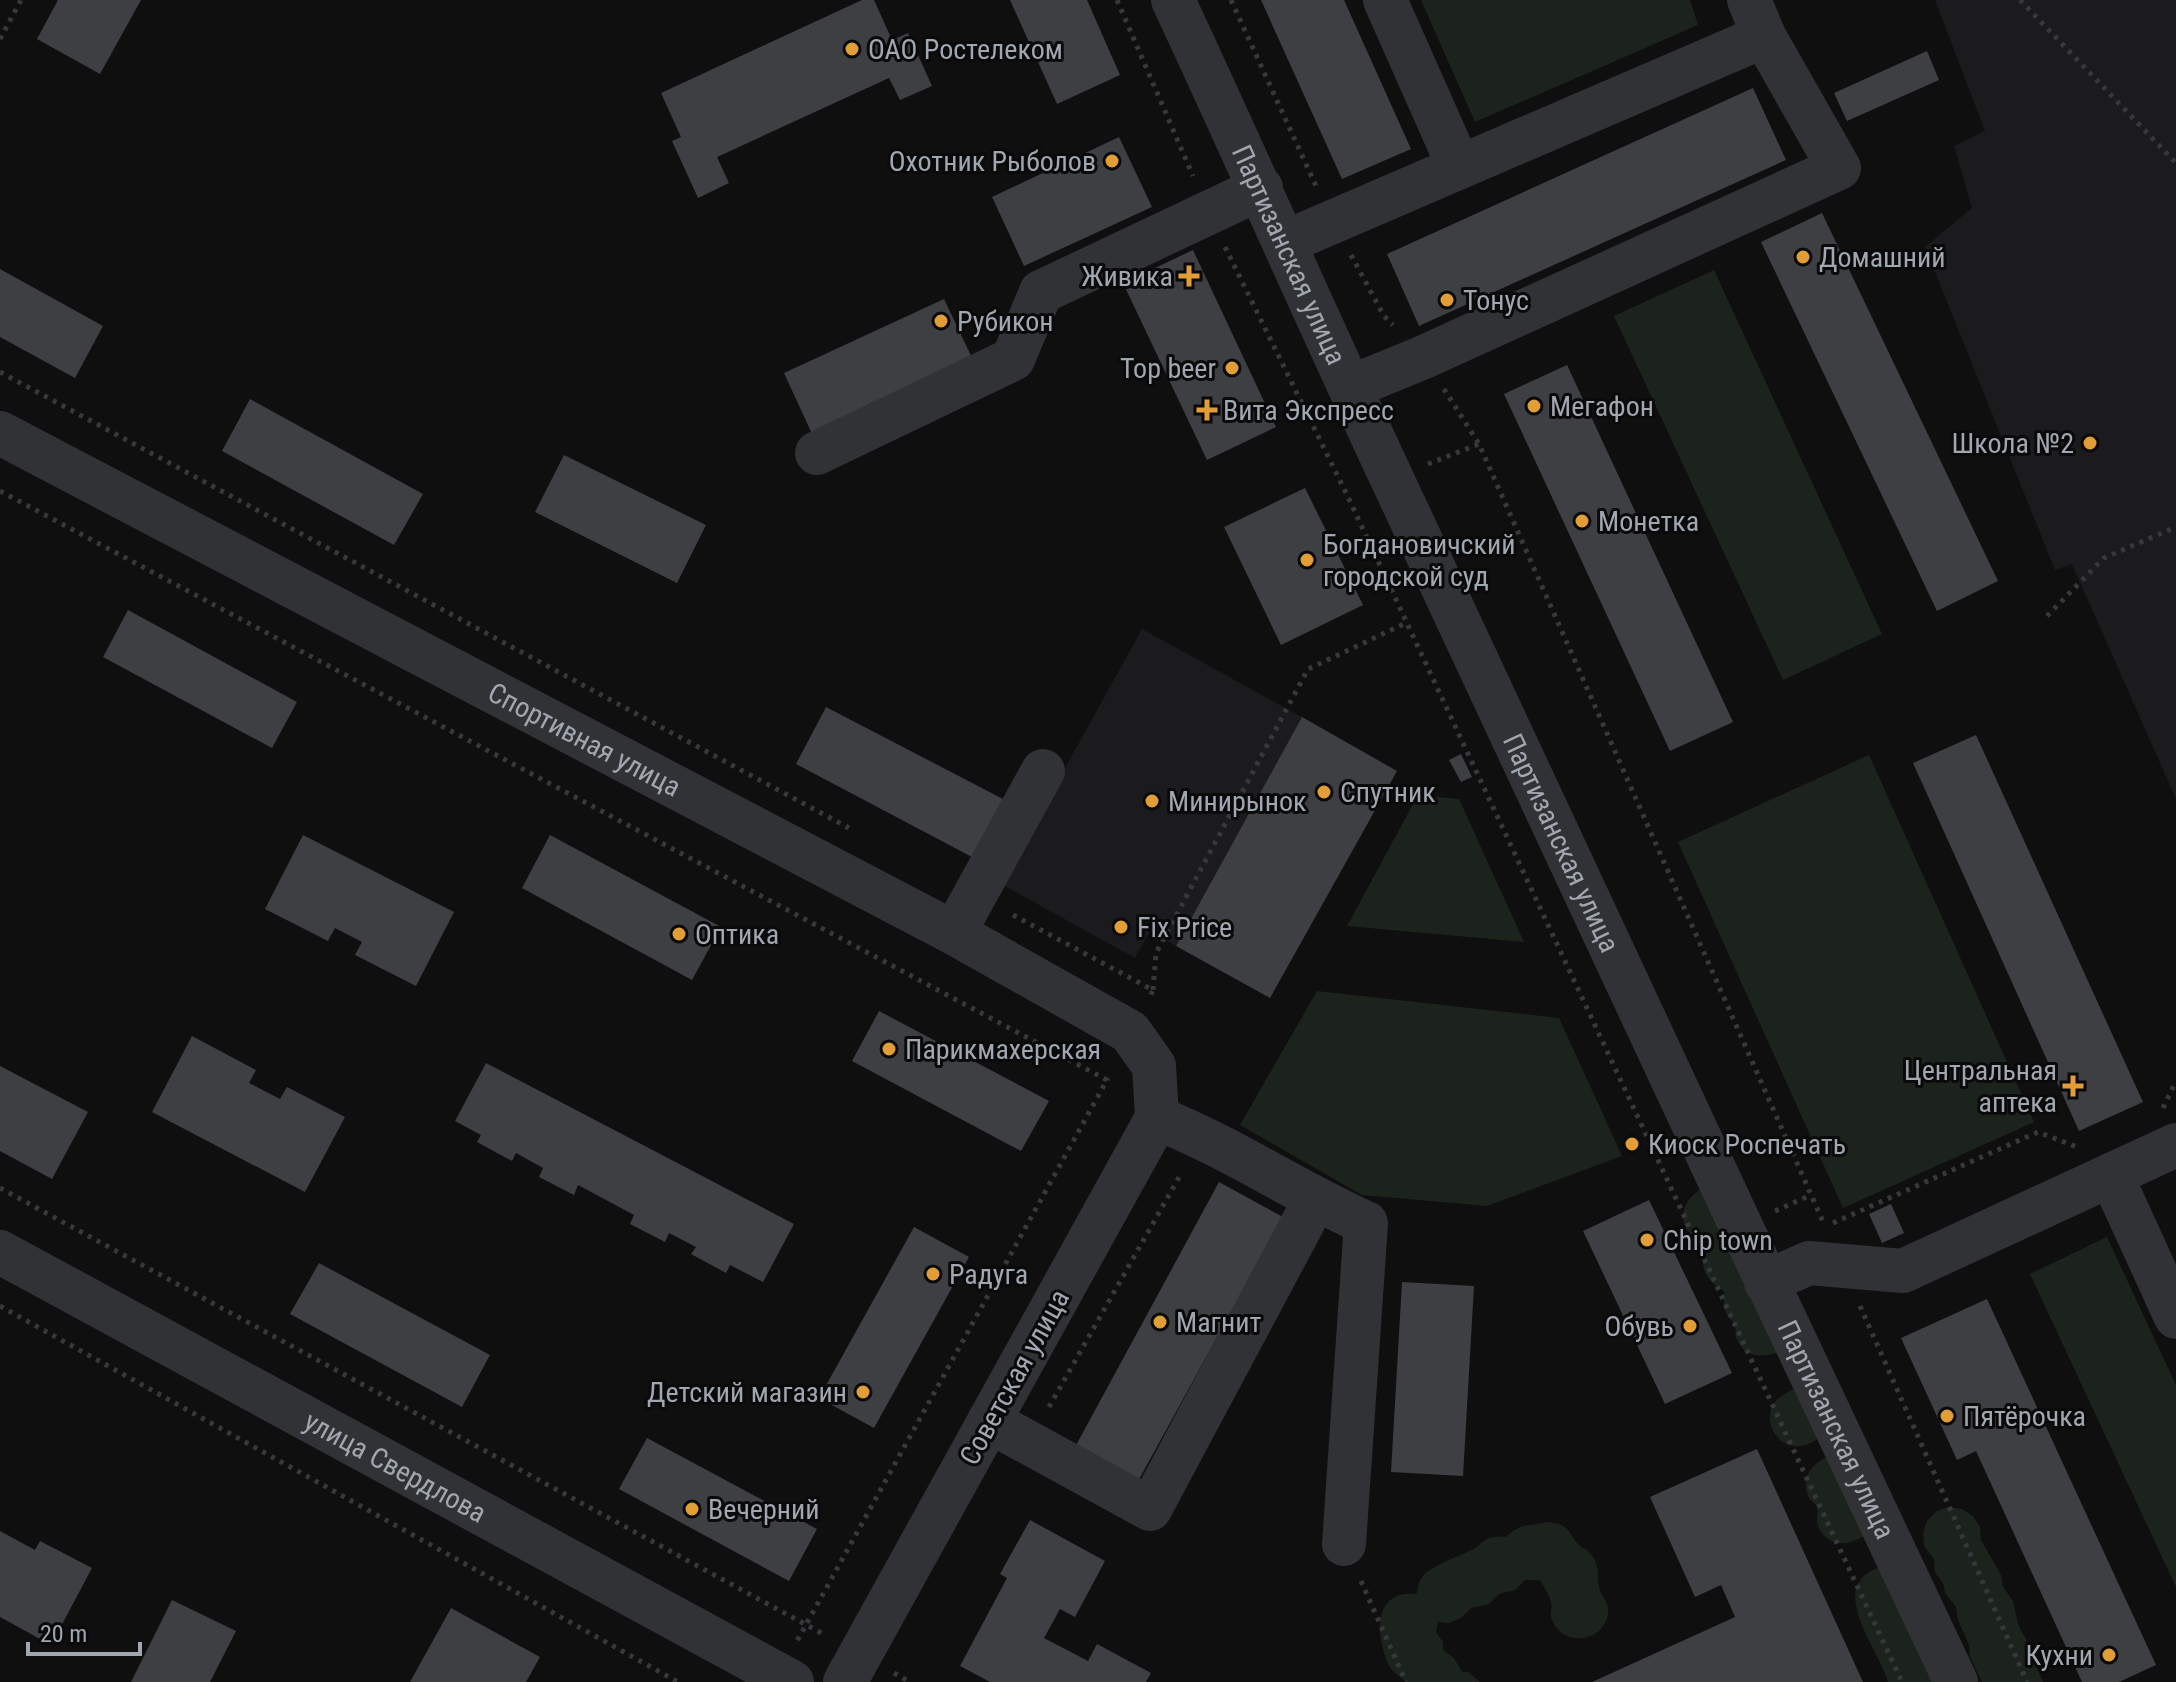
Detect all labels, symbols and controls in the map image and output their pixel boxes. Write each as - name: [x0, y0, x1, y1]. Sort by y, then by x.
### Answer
- place label: ОАО Ростелеком: [868, 33, 1063, 66]
- marker: ОАО Ростелеком: [843, 40, 861, 58]
- street label: Партизанская улица: [1225, 140, 1353, 370]
- place label: Охотник Рыболов: [889, 145, 1096, 178]
- marker: Охотник Рыболов: [1103, 152, 1121, 170]
- place label: Домашний: [1819, 241, 1946, 274]
- marker: Домашний: [1794, 248, 1812, 266]
- place label: Живика: [1081, 260, 1173, 293]
- marker: Живика: [1180, 267, 1198, 285]
- place label: Тонус: [1463, 284, 1529, 317]
- marker: Тонус: [1438, 291, 1456, 309]
- place label: Рубикон: [957, 305, 1053, 338]
- marker: Рубикон: [932, 312, 950, 330]
- place label: Top beer: [1120, 352, 1216, 385]
- marker: Top beer: [1223, 359, 1241, 377]
- place label: Мегафон: [1550, 390, 1654, 423]
- place label: Вита Экспресс: [1223, 394, 1394, 427]
- marker: Мегафон: [1525, 397, 1543, 415]
- marker: Вита Экспресс: [1198, 401, 1216, 419]
- place label: Школа №2: [1951, 427, 2074, 460]
- marker: Школа №2: [2081, 434, 2099, 452]
- place label: Монетка: [1598, 505, 1699, 538]
- marker: Монетка: [1573, 512, 1591, 530]
- place label: Богдановичский городской суд: [1323, 528, 1516, 593]
- marker: Богдановичский городской суд: [1298, 551, 1316, 569]
- street label: Спортивная улица: [483, 676, 686, 804]
- street label: Партизанская улица: [1496, 729, 1626, 958]
- place label: Спутник: [1340, 776, 1436, 809]
- marker: Спутник: [1315, 783, 1333, 801]
- place label: Минирынок: [1168, 785, 1307, 818]
- marker: Минирынок: [1143, 792, 1161, 810]
- place label: Fix Price: [1137, 911, 1232, 944]
- place label: Оптика: [695, 918, 779, 951]
- marker: Fix Price: [1112, 918, 1130, 936]
- marker: Оптика: [670, 925, 688, 943]
- place label: Парикмахерская: [905, 1033, 1101, 1066]
- marker: Парикмахерская: [880, 1040, 898, 1058]
- place label: Центральная аптека: [1904, 1054, 2057, 1119]
- marker: Центральная аптека: [2064, 1077, 2082, 1095]
- place label: Киоск Роспечать: [1648, 1128, 1846, 1161]
- marker: Киоск Роспечать: [1623, 1135, 1641, 1153]
- place label: Chip town: [1663, 1224, 1773, 1257]
- marker: Chip town: [1638, 1231, 1656, 1249]
- place label: Радуга: [949, 1258, 1028, 1291]
- marker: Радуга: [924, 1265, 942, 1283]
- street label: Советская улица: [953, 1284, 1076, 1471]
- place label: Магнит: [1176, 1306, 1261, 1339]
- place label: Обувь: [1604, 1310, 1674, 1343]
- marker: Магнит: [1151, 1313, 1169, 1331]
- street label: Партизанская улица: [1771, 1315, 1902, 1544]
- marker: Обувь: [1681, 1317, 1699, 1335]
- place label: Детский магазин: [647, 1376, 847, 1409]
- marker: Детский магазин: [854, 1383, 872, 1401]
- place label: Пятёрочка: [1963, 1400, 2086, 1433]
- street label: улица Свердлова: [299, 1405, 492, 1530]
- marker: Пятёрочка: [1938, 1407, 1956, 1425]
- place label: Вечерний: [708, 1493, 820, 1526]
- marker: Вечерний: [683, 1500, 701, 1518]
- scale bar: [28, 1606, 140, 1656]
- text: 20 m: [40, 1620, 87, 1648]
- place label: Кухни: [2025, 1639, 2093, 1672]
- marker: Кухни: [2100, 1646, 2118, 1664]

